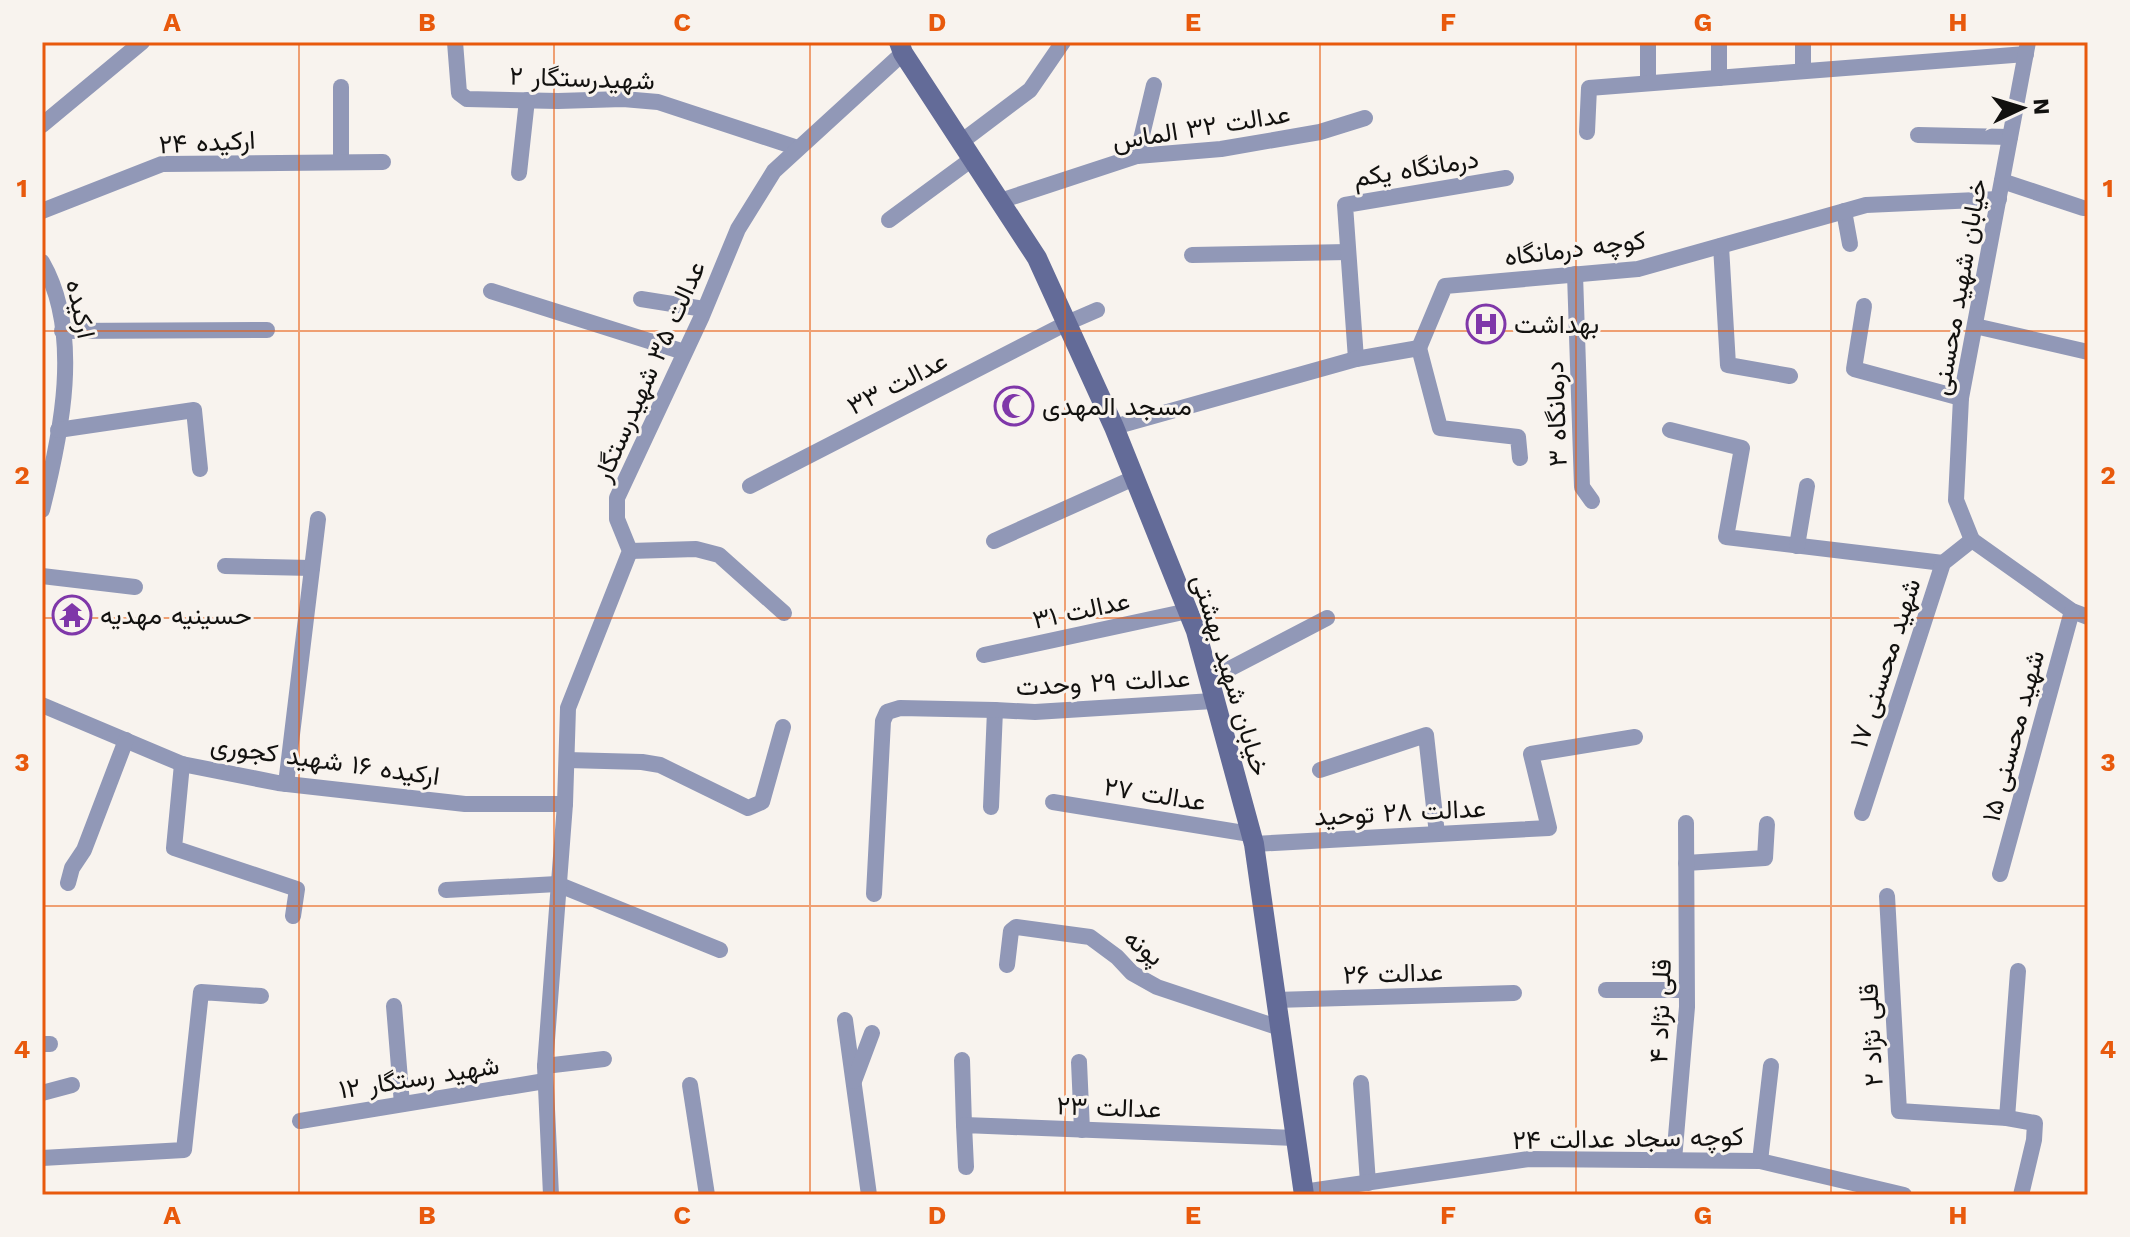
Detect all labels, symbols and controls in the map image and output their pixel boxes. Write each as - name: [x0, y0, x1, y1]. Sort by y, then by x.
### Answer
- text: A: [163, 7, 181, 37]
- text: B: [418, 7, 436, 37]
- text: C: [673, 7, 691, 37]
- text: D: [928, 7, 946, 37]
- text: E: [1185, 7, 1201, 37]
- text: F: [1440, 7, 1456, 37]
- text: G: [1694, 7, 1712, 37]
- text: H: [1948, 7, 1968, 37]
- street label: شهیدرستگار ۲: [509, 60, 655, 97]
- north arrow: [1982, 68, 2062, 148]
- street label: عدالت ۳۲ الماس: [1110, 98, 1292, 157]
- text: N: [2028, 98, 2054, 116]
- street label: ارکیده ۲۴: [158, 124, 256, 161]
- street label: درمانگاه یکم: [1351, 143, 1481, 195]
- text: 1: [16, 173, 28, 203]
- text: 1: [2102, 173, 2114, 203]
- street label: خیابان شهید محسنی: [1925, 176, 1994, 398]
- street label: کوچه درمانگاه: [1502, 224, 1648, 275]
- street label: عدالت ۳۵ شهیدرستگار: [586, 256, 712, 487]
- street label: ارکیده: [59, 277, 102, 341]
- hospital icon: بهداشت: [1465, 303, 1507, 345]
- place label: بهداشت: [1514, 309, 1599, 340]
- street label: عدالت ۳۳: [842, 345, 952, 421]
- street label: درمانگاه ۳: [1539, 361, 1574, 467]
- mosque icon: مسجد المهدی: [993, 385, 1035, 427]
- place label: مسجد المهدی: [1042, 391, 1192, 422]
- text: 2: [14, 460, 30, 490]
- text: 2: [2100, 460, 2116, 490]
- street label: خیابان شهید بهشتی: [1185, 571, 1276, 780]
- street label: شهید محسنی ۱۷: [1843, 574, 1927, 752]
- street label: عدالت ۳۱: [1030, 585, 1132, 635]
- temple icon: حسینیه مهدیه: [51, 594, 93, 636]
- place label: حسینیه مهدیه: [100, 600, 252, 631]
- street label: شهید محسنی ۱۵: [1976, 647, 2051, 825]
- street label: عدالت ۲۹ وحدت: [1015, 662, 1191, 703]
- street label: ارکیده ۱۶ شهید کجوری: [208, 729, 441, 792]
- text: 3: [14, 747, 30, 777]
- text: 3: [2100, 747, 2116, 777]
- street label: عدالت ۲۷: [1102, 771, 1208, 817]
- street label: عدالت ۲۸ توحید: [1313, 793, 1487, 832]
- street label: پونه: [1116, 922, 1170, 974]
- street label: عدالت ۲۶: [1342, 956, 1444, 990]
- street label: قلی نژاد ۴: [1643, 958, 1678, 1064]
- street label: قلی نژاد ۲: [1853, 983, 1890, 1087]
- text: 4: [14, 1034, 31, 1064]
- text: 4: [2100, 1034, 2117, 1064]
- street label: شهید رستگار ۱۲: [337, 1050, 501, 1105]
- street label: عدالت ۲۳: [1056, 1090, 1162, 1124]
- street label: کوچه سجاد عدالت ۲۴: [1512, 1121, 1744, 1158]
- text: A: [163, 1200, 181, 1230]
- text: B: [418, 1200, 436, 1230]
- text: C: [673, 1200, 691, 1230]
- text: D: [928, 1200, 946, 1230]
- text: E: [1185, 1200, 1201, 1230]
- text: F: [1440, 1200, 1456, 1230]
- text: G: [1694, 1200, 1712, 1230]
- text: H: [1948, 1200, 1968, 1230]

